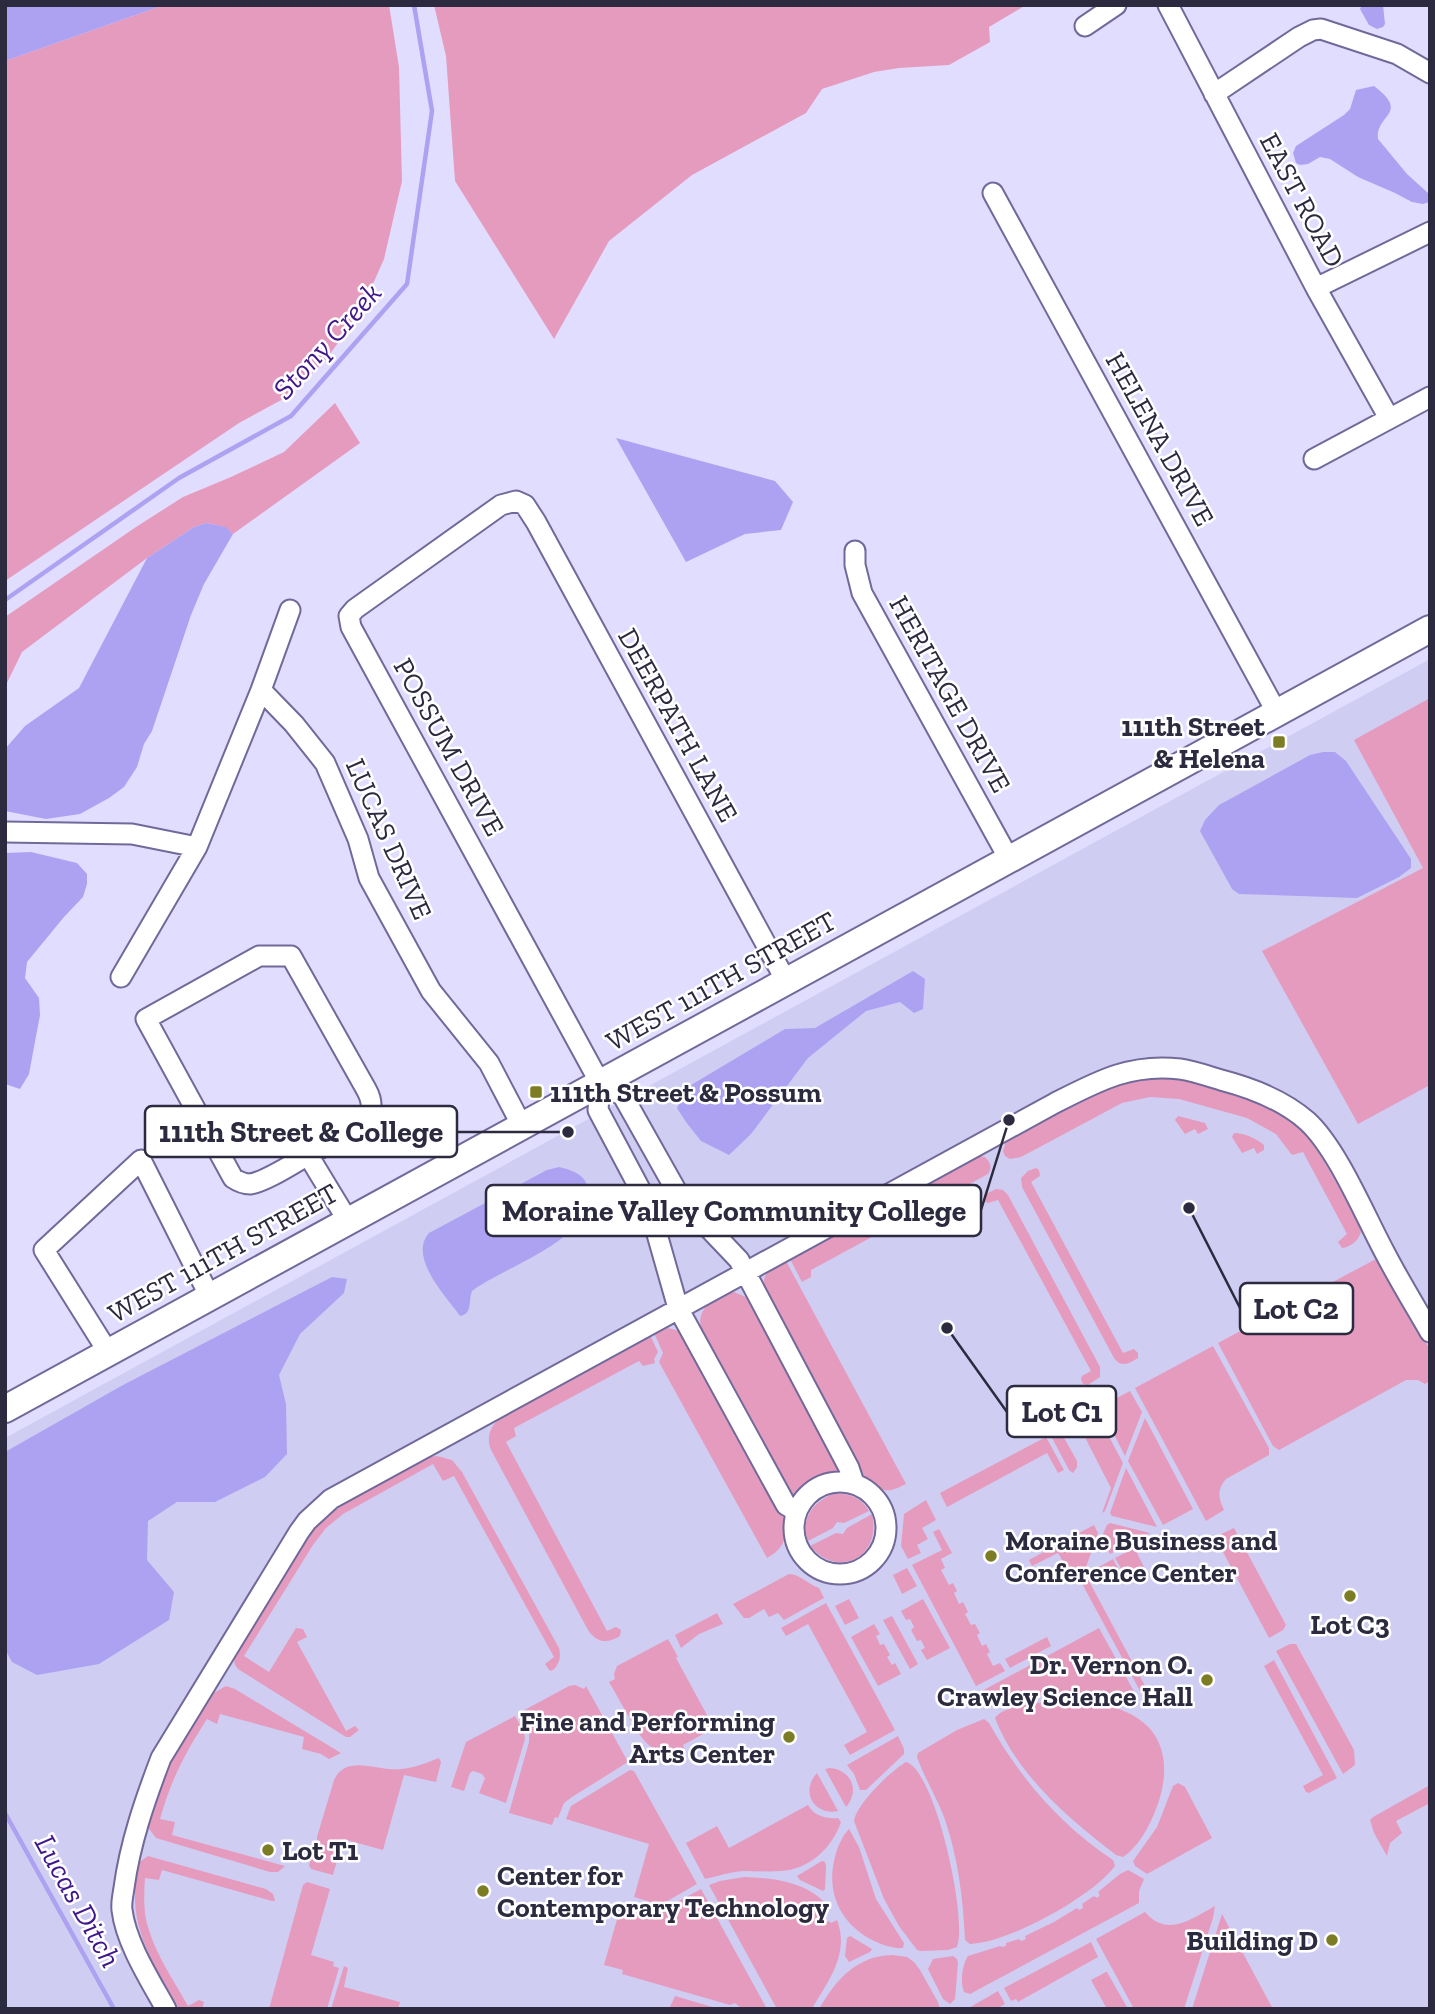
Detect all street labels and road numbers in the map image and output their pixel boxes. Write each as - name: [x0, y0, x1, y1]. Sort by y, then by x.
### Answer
- street label: EAST ROAD: [1253, 127, 1351, 273]
- street label: HELENA DRIVE: [1099, 346, 1221, 532]
- street label: HERITAGE DRIVE: [882, 590, 1018, 798]
- street label: DEERPATH LANE: [611, 622, 745, 828]
- street label: POSSUM DRIVE: [387, 653, 511, 841]
- street label: LUCAS DRIVE: [339, 754, 439, 924]
- street label: WEST 111TH STREET: [600, 904, 842, 1058]
- street label: WEST 111TH STREET: [102, 1176, 344, 1330]

